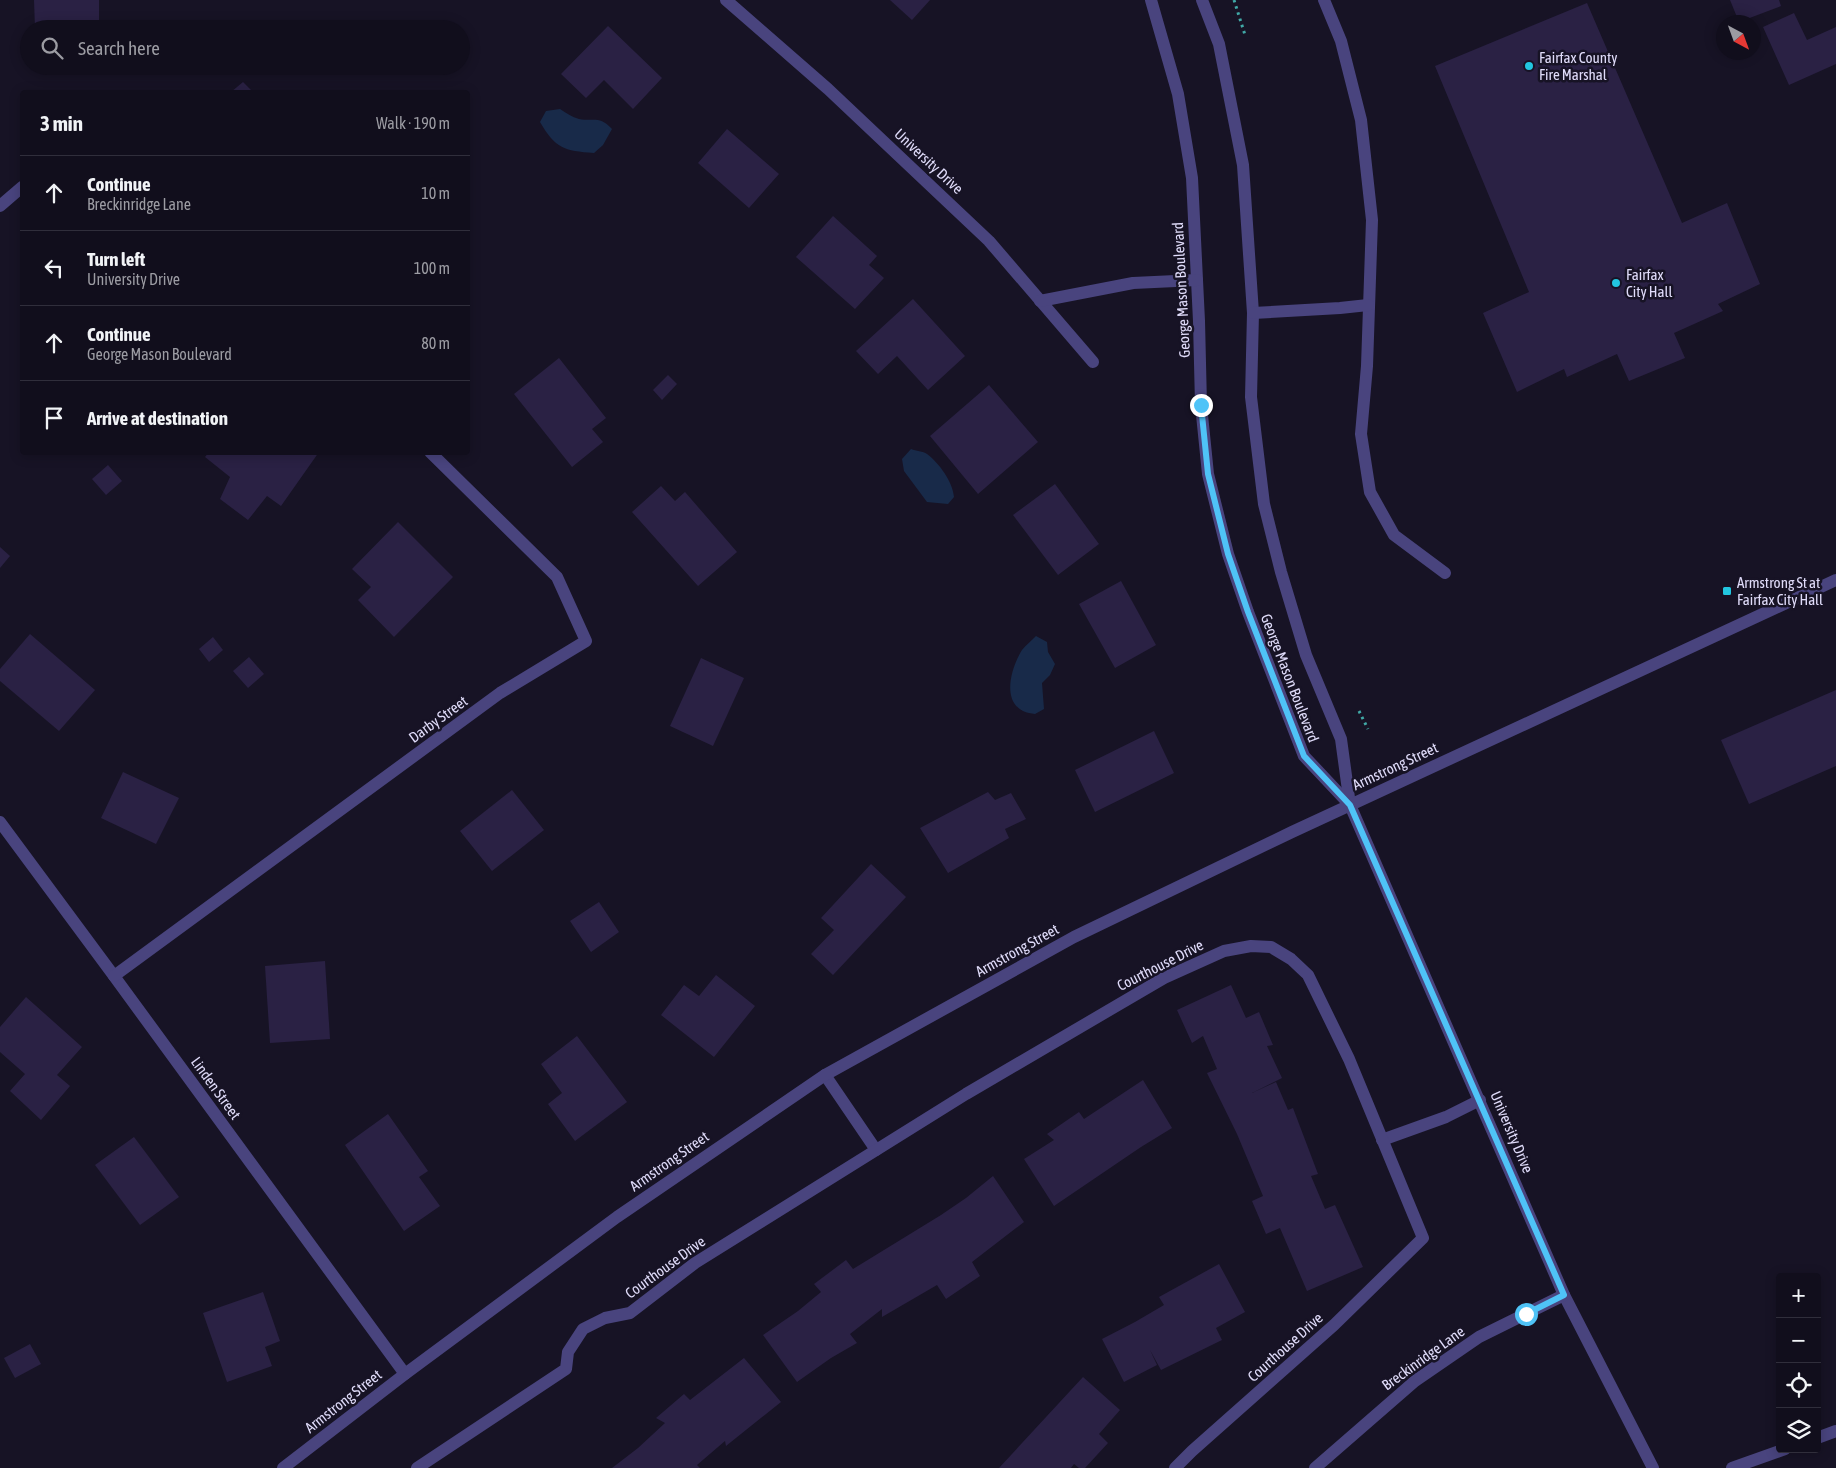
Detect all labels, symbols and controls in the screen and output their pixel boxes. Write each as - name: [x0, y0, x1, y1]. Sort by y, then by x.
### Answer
- north arrow: [1716, 15, 1761, 60]
- search box: [20, 20, 470, 75]
- icon: search: [38, 34, 66, 62]
- text: Search here: [78, 37, 160, 59]
- place label: Fairfax County Fire Marshal: [1539, 49, 1618, 83]
- marker: Fairfax County Fire Marshal: [1523, 60, 1535, 72]
- text: 3 min: [40, 111, 83, 135]
- text: Walk · 190 m: [376, 114, 450, 132]
- street label: University Drive: [891, 125, 967, 197]
- text: Continue: [87, 173, 151, 195]
- icon: ahead: [40, 179, 68, 207]
- text: 10 m: [421, 184, 450, 202]
- text: Breckinridge Lane: [87, 195, 191, 213]
- street label: George Mason Boulevard: [1169, 222, 1193, 358]
- text: Turn left: [87, 248, 145, 270]
- icon: left: [40, 254, 68, 282]
- text: 100 m: [414, 259, 450, 277]
- place label: Fairfax City Hall: [1626, 266, 1672, 300]
- text: University Drive: [87, 270, 180, 288]
- marker: Fairfax City Hall: [1610, 277, 1622, 289]
- text: Continue: [87, 323, 151, 345]
- icon: ahead: [40, 329, 68, 357]
- text: 80 m: [421, 334, 450, 352]
- text: George Mason Boulevard: [87, 345, 232, 363]
- route end: [1190, 394, 1213, 417]
- icon: arrive: [40, 404, 68, 432]
- text: Arrive at destination: [87, 407, 228, 429]
- place label: Armstrong St at Fairfax City Hall: [1737, 574, 1823, 608]
- marker: Armstrong St at Fairfax City Hall: [1721, 585, 1733, 597]
- street label: George Mason Boulevard: [1258, 612, 1322, 744]
- street label: Darby Street: [406, 692, 470, 746]
- street label: Armstrong Street: [1350, 739, 1440, 793]
- street label: Armstrong Street: [972, 920, 1062, 980]
- street label: Courthouse Drive: [1114, 936, 1206, 994]
- street label: Linden Street: [188, 1054, 244, 1122]
- street label: University Drive: [1487, 1089, 1537, 1176]
- street label: Armstrong Street: [626, 1128, 712, 1194]
- street label: Courthouse Drive: [622, 1232, 708, 1302]
- map controls: [1776, 1273, 1821, 1453]
- button: +: [1776, 1273, 1821, 1318]
- route start: [1515, 1303, 1538, 1326]
- street label: Courthouse Drive: [1244, 1309, 1326, 1385]
- button: −: [1776, 1318, 1821, 1363]
- street label: Breckinridge Lane: [1379, 1322, 1468, 1394]
- button: locate: [1776, 1363, 1821, 1408]
- street label: Armstrong Street: [301, 1366, 385, 1436]
- button: layers: [1776, 1408, 1821, 1453]

